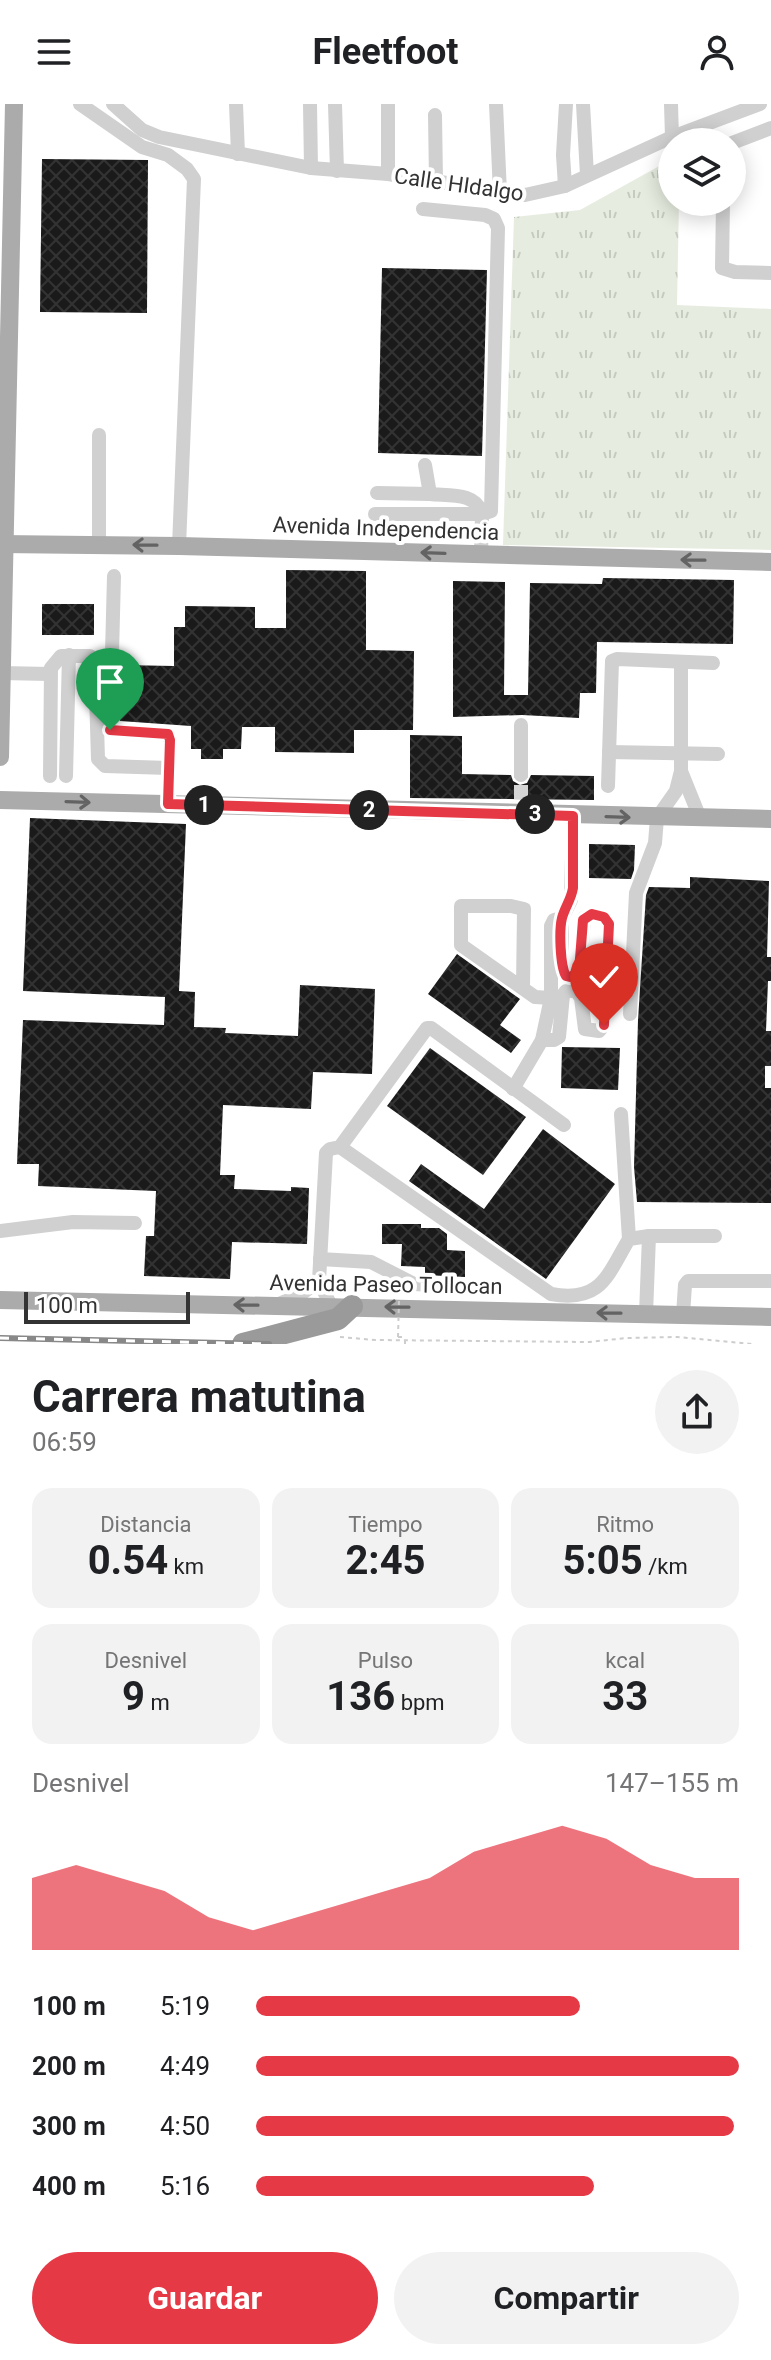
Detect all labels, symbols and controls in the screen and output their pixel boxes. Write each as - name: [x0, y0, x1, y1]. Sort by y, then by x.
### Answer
- icon: menu: [32, 30, 76, 74]
- icon: person: [695, 30, 739, 74]
- text: Fleetfoot: [312, 31, 459, 73]
- map controls: [658, 128, 746, 216]
- button: layers: [658, 128, 746, 216]
- street label: Calle HIdalgo: [393, 163, 525, 206]
- street label: Avenida Independencia: [272, 512, 500, 545]
- one-way arrow: [132, 538, 159, 553]
- one-way arrow: [420, 546, 447, 561]
- one-way arrow: [680, 553, 707, 568]
- pin: [76, 648, 144, 730]
- icon: arrive: [88, 660, 132, 704]
- pin: 1: [184, 785, 224, 825]
- pin: 2: [349, 790, 389, 830]
- text: 1: [198, 792, 210, 817]
- one-way arrow: [64, 794, 91, 810]
- pin: 3: [515, 794, 555, 834]
- text: 2: [363, 797, 375, 822]
- text: 3: [529, 801, 541, 826]
- one-way arrow: [604, 810, 631, 825]
- pin: [570, 943, 638, 1025]
- icon: check: [582, 955, 626, 999]
- street label: Avenida Paseo Tollocan: [269, 1270, 503, 1299]
- scale bar: [24, 1288, 190, 1324]
- text: 100 m: [36, 1293, 98, 1318]
- one-way arrow: [233, 1297, 260, 1312]
- one-way arrow: [384, 1300, 411, 1315]
- one-way arrow: [596, 1305, 623, 1320]
- button: share: [655, 1370, 739, 1454]
- text: Carrera matutina: [32, 1371, 366, 1423]
- text: 06:59: [32, 1427, 97, 1457]
- text: Distancia: [100, 1512, 191, 1537]
- text: Tiempo: [348, 1512, 423, 1537]
- text: Ritmo: [596, 1512, 654, 1537]
- text: 0.54: [88, 1537, 168, 1584]
- text: 2:45: [345, 1537, 426, 1584]
- text: 5:05: [563, 1537, 643, 1584]
- text: km: [168, 1554, 204, 1579]
- text: /km: [643, 1554, 688, 1579]
- text: Desnivel: [105, 1648, 187, 1673]
- text: Pulso: [358, 1648, 413, 1673]
- text: kcal: [605, 1648, 645, 1673]
- text: 9: [122, 1673, 145, 1720]
- text: 136: [326, 1673, 395, 1720]
- text: 33: [602, 1673, 648, 1720]
- text: m: [145, 1690, 170, 1715]
- text: bpm: [395, 1690, 445, 1715]
- text: Desnivel: [32, 1768, 130, 1798]
- text: 147–155 m: [605, 1768, 739, 1798]
- text: 100 m: [32, 1991, 106, 2021]
- text: 5:19: [160, 1991, 210, 2021]
- text: 200 m: [32, 2051, 106, 2081]
- text: 4:49: [160, 2051, 210, 2081]
- text: 300 m: [32, 2111, 106, 2141]
- text: 4:50: [160, 2111, 210, 2141]
- text: 400 m: [32, 2171, 106, 2201]
- text: 5:16: [160, 2171, 210, 2201]
- button: Guardar: [32, 2252, 378, 2344]
- button: Compartir: [394, 2252, 739, 2344]

